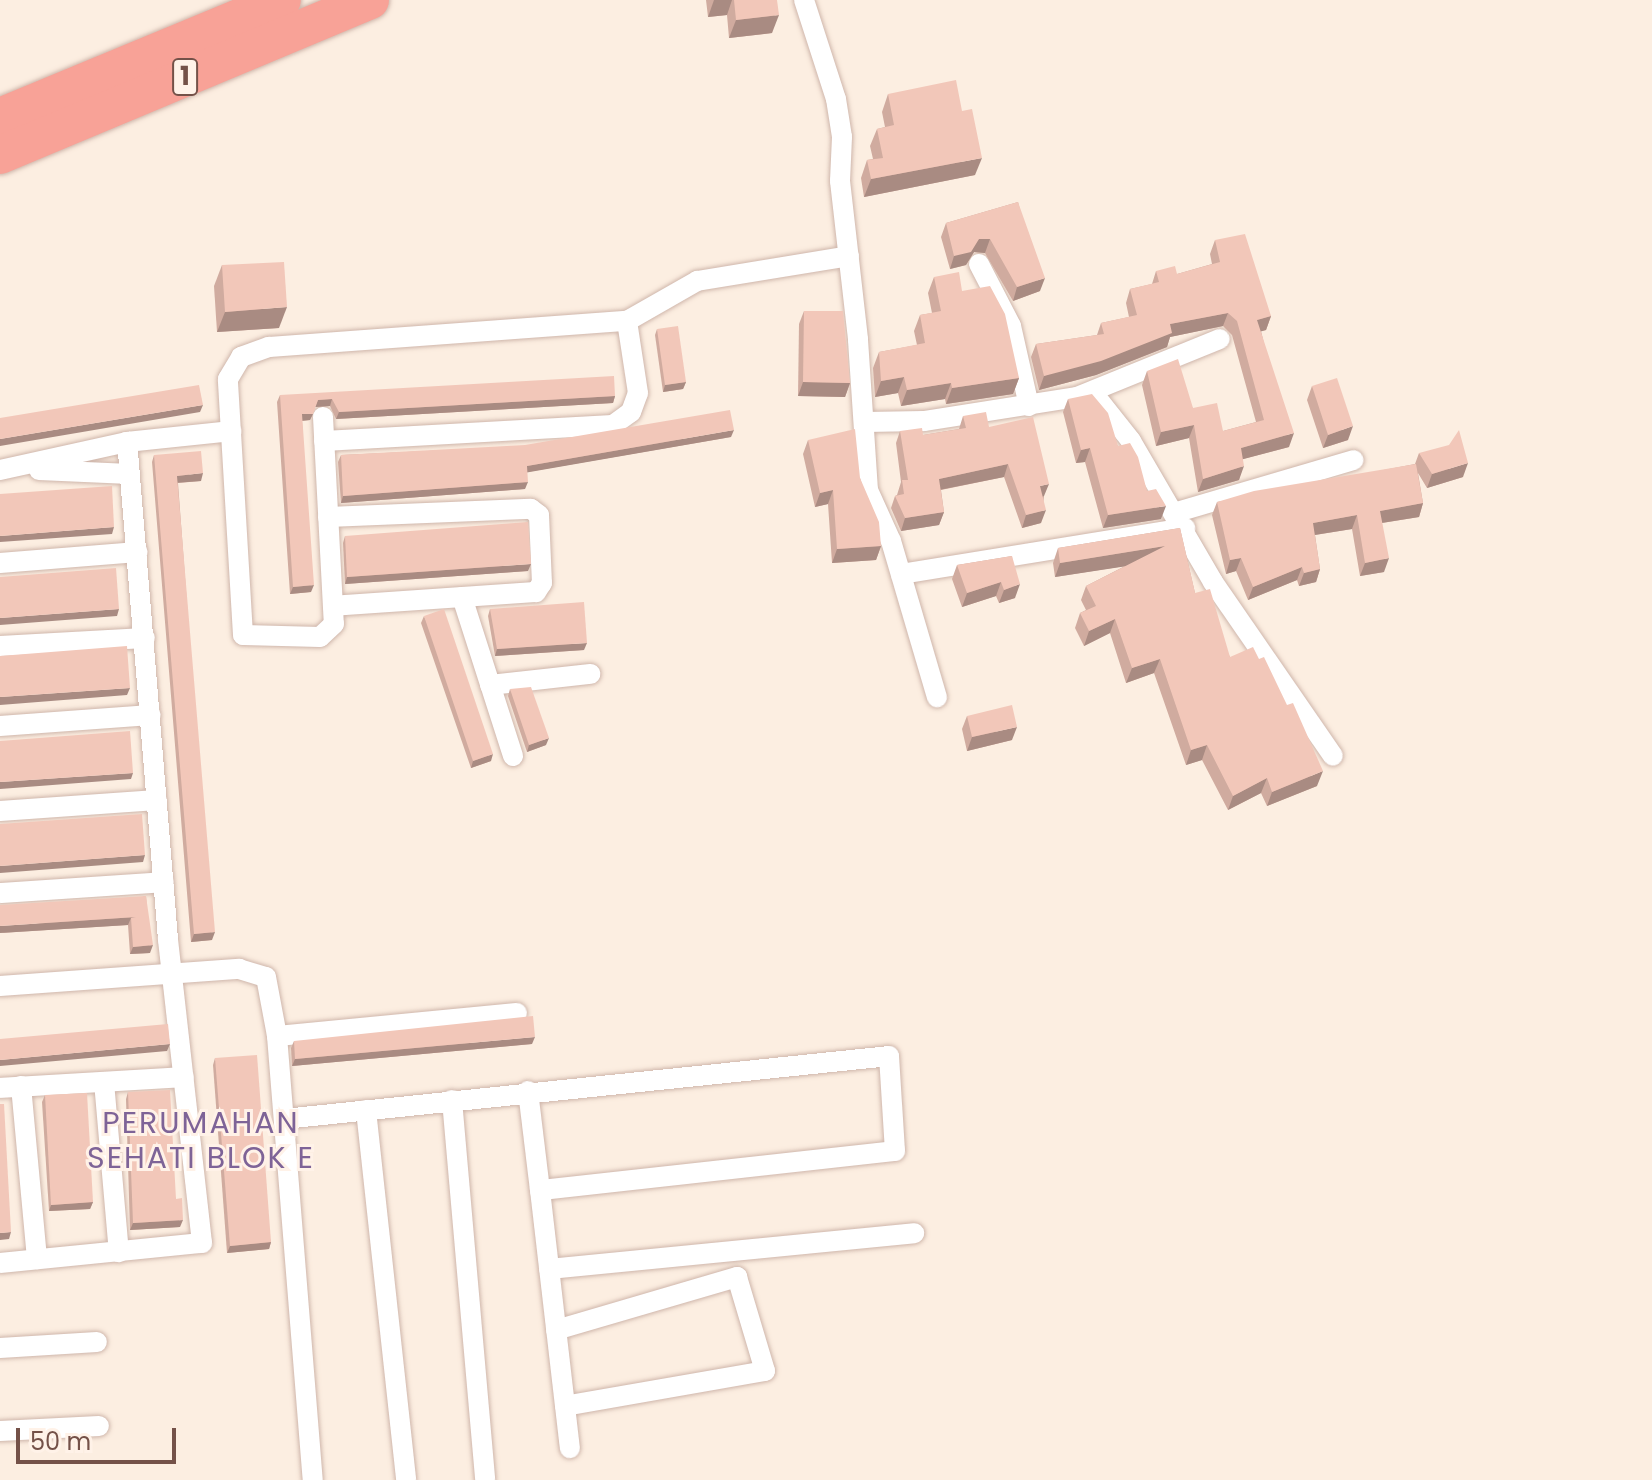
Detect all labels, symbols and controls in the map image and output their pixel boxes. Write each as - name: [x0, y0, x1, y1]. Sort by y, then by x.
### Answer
- road number: 1: [171, 55, 199, 99]
- district label: PERUMAHAN SEHATI BLOK E: [87, 1105, 315, 1176]
- scale bar: [20, 1412, 180, 1462]
- text: 50 m: [30, 1425, 91, 1458]

